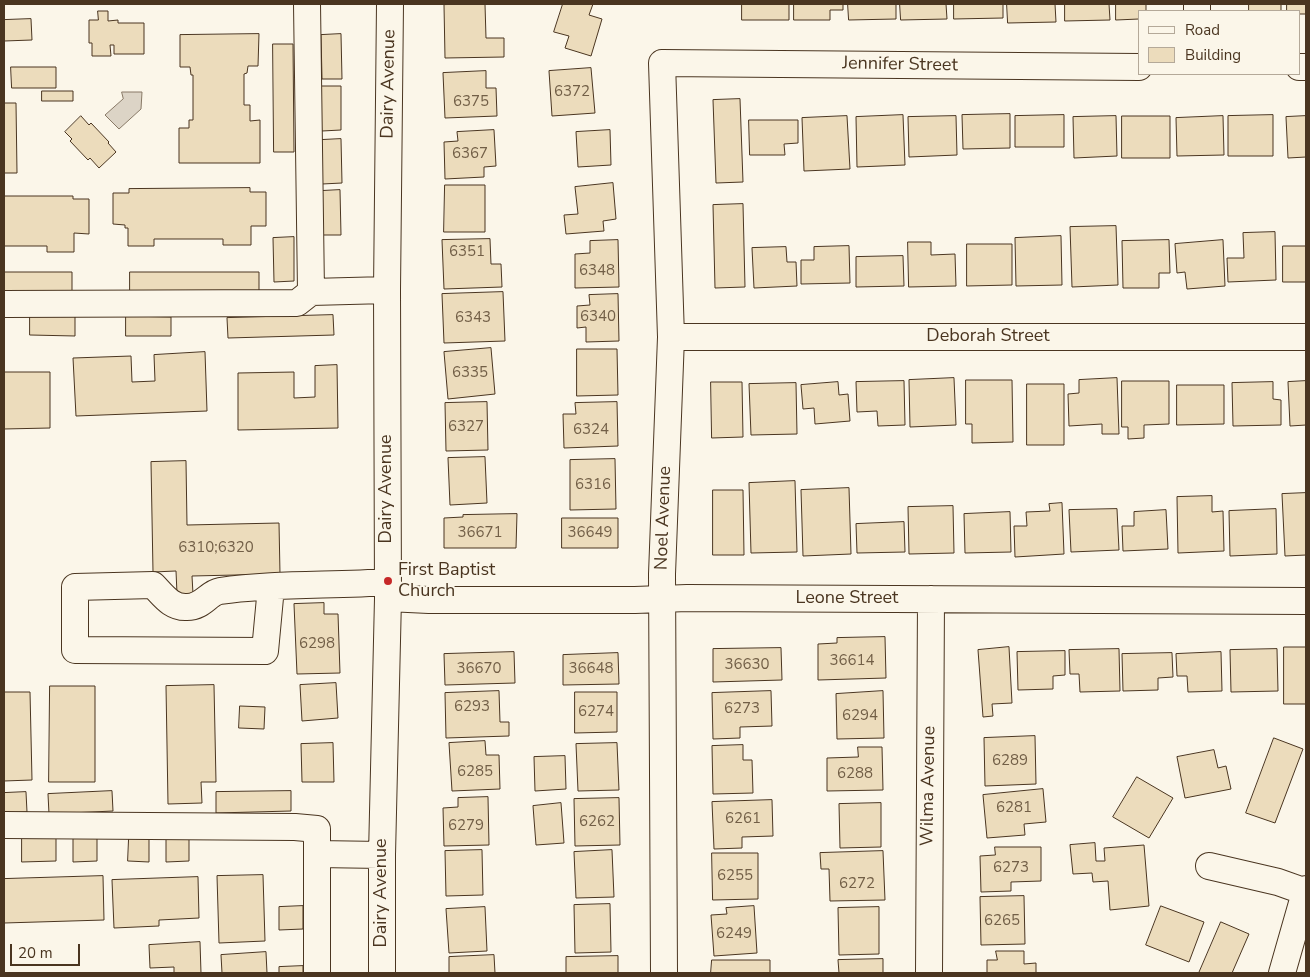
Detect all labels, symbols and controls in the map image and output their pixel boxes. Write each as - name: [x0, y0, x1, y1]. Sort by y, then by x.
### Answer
- legend: [1138, 10, 1300, 75]
- text: Road: [1185, 20, 1220, 40]
- street label: Dairy Avenue: [377, 29, 401, 139]
- text: Building: [1185, 45, 1241, 65]
- street label: Jennifer Street: [842, 53, 958, 77]
- house number: 6372: [554, 83, 590, 101]
- house number: 6375: [453, 93, 489, 111]
- house number: 6367: [452, 145, 488, 163]
- house number: 6351: [449, 243, 485, 261]
- house number: 6348: [579, 262, 615, 280]
- house number: 6340: [580, 308, 616, 326]
- house number: 6343: [455, 309, 491, 327]
- street label: Deborah Street: [926, 326, 1050, 348]
- house number: 6335: [452, 364, 488, 382]
- house number: 6327: [448, 418, 484, 436]
- house number: 6324: [573, 421, 609, 439]
- street label: Dairy Avenue: [376, 434, 398, 544]
- street label: Noel Avenue: [651, 466, 677, 570]
- house number: 6316: [575, 476, 611, 494]
- house number: 36671: [458, 524, 502, 542]
- house number: 36649: [568, 524, 612, 542]
- house number: 6310;6320: [178, 539, 254, 557]
- place label: First Baptist Church: [398, 560, 495, 602]
- marker: First Baptist Church: [382, 575, 394, 587]
- street label: Leone Street: [796, 588, 898, 610]
- house number: 6298: [299, 635, 335, 653]
- house number: 36614: [830, 652, 874, 670]
- house number: 36630: [725, 656, 769, 674]
- house number: 36670: [457, 660, 501, 678]
- house number: 36648: [569, 660, 613, 678]
- house number: 6293: [454, 698, 490, 716]
- house number: 6273: [724, 700, 760, 718]
- house number: 6274: [578, 703, 614, 721]
- house number: 6294: [842, 707, 878, 725]
- street label: Wilma Avenue: [917, 726, 941, 846]
- house number: 6289: [992, 752, 1028, 770]
- house number: 6285: [457, 763, 493, 781]
- house number: 6288: [837, 765, 873, 783]
- house number: 6281: [996, 799, 1032, 817]
- house number: 6261: [725, 810, 761, 828]
- house number: 6262: [579, 813, 615, 831]
- house number: 6279: [448, 817, 484, 835]
- street label: Dairy Avenue: [371, 838, 393, 948]
- house number: 6273: [993, 859, 1029, 877]
- house number: 6255: [717, 867, 753, 885]
- house number: 6272: [839, 875, 875, 893]
- house number: 6265: [984, 912, 1020, 930]
- house number: 6249: [716, 925, 752, 943]
- scale bar: [12, 934, 82, 966]
- text: 20 m: [18, 943, 53, 963]

